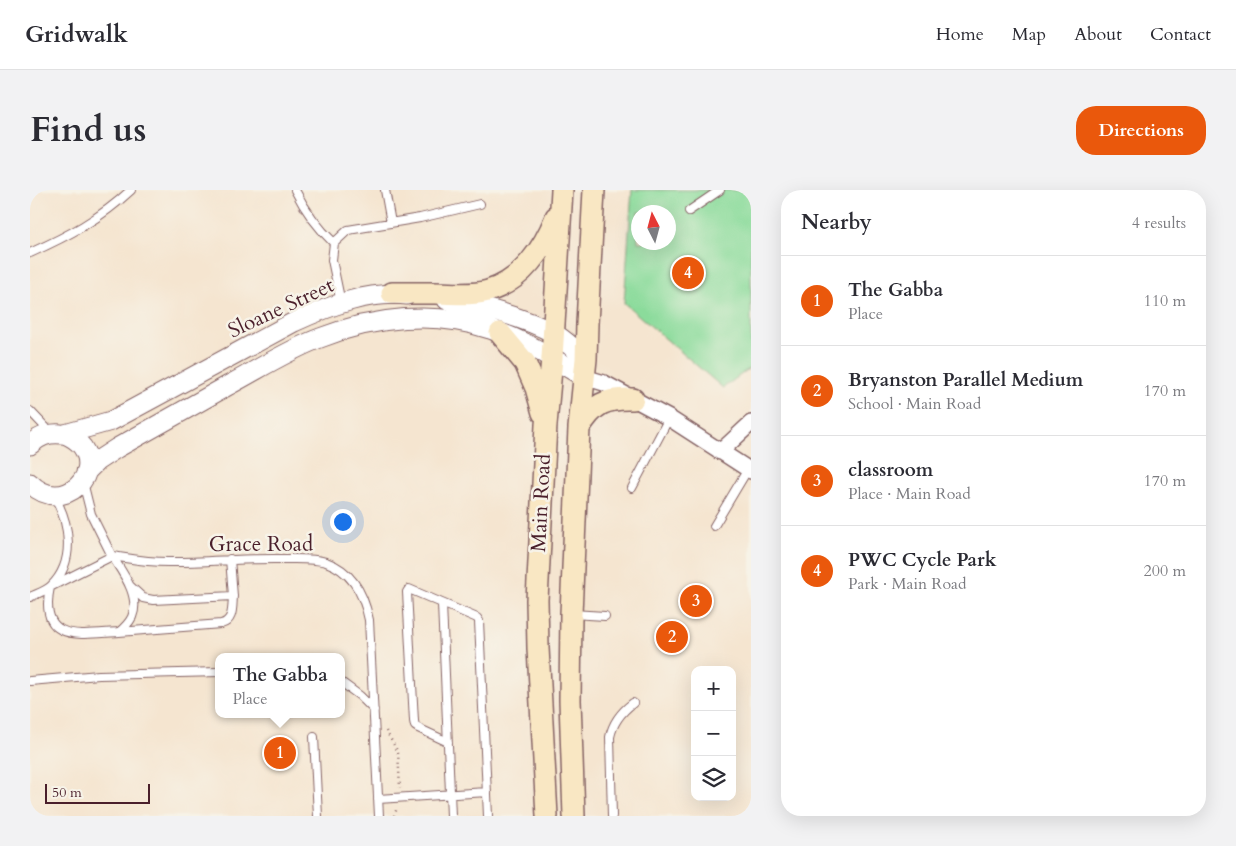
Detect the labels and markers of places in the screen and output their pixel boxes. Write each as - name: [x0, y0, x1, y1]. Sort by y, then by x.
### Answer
- pin: 4: [672, 254, 704, 292]
- pin: 3: [680, 582, 712, 620]
- pin: 2: [656, 618, 688, 656]
- pin: 1: [264, 734, 296, 772]

